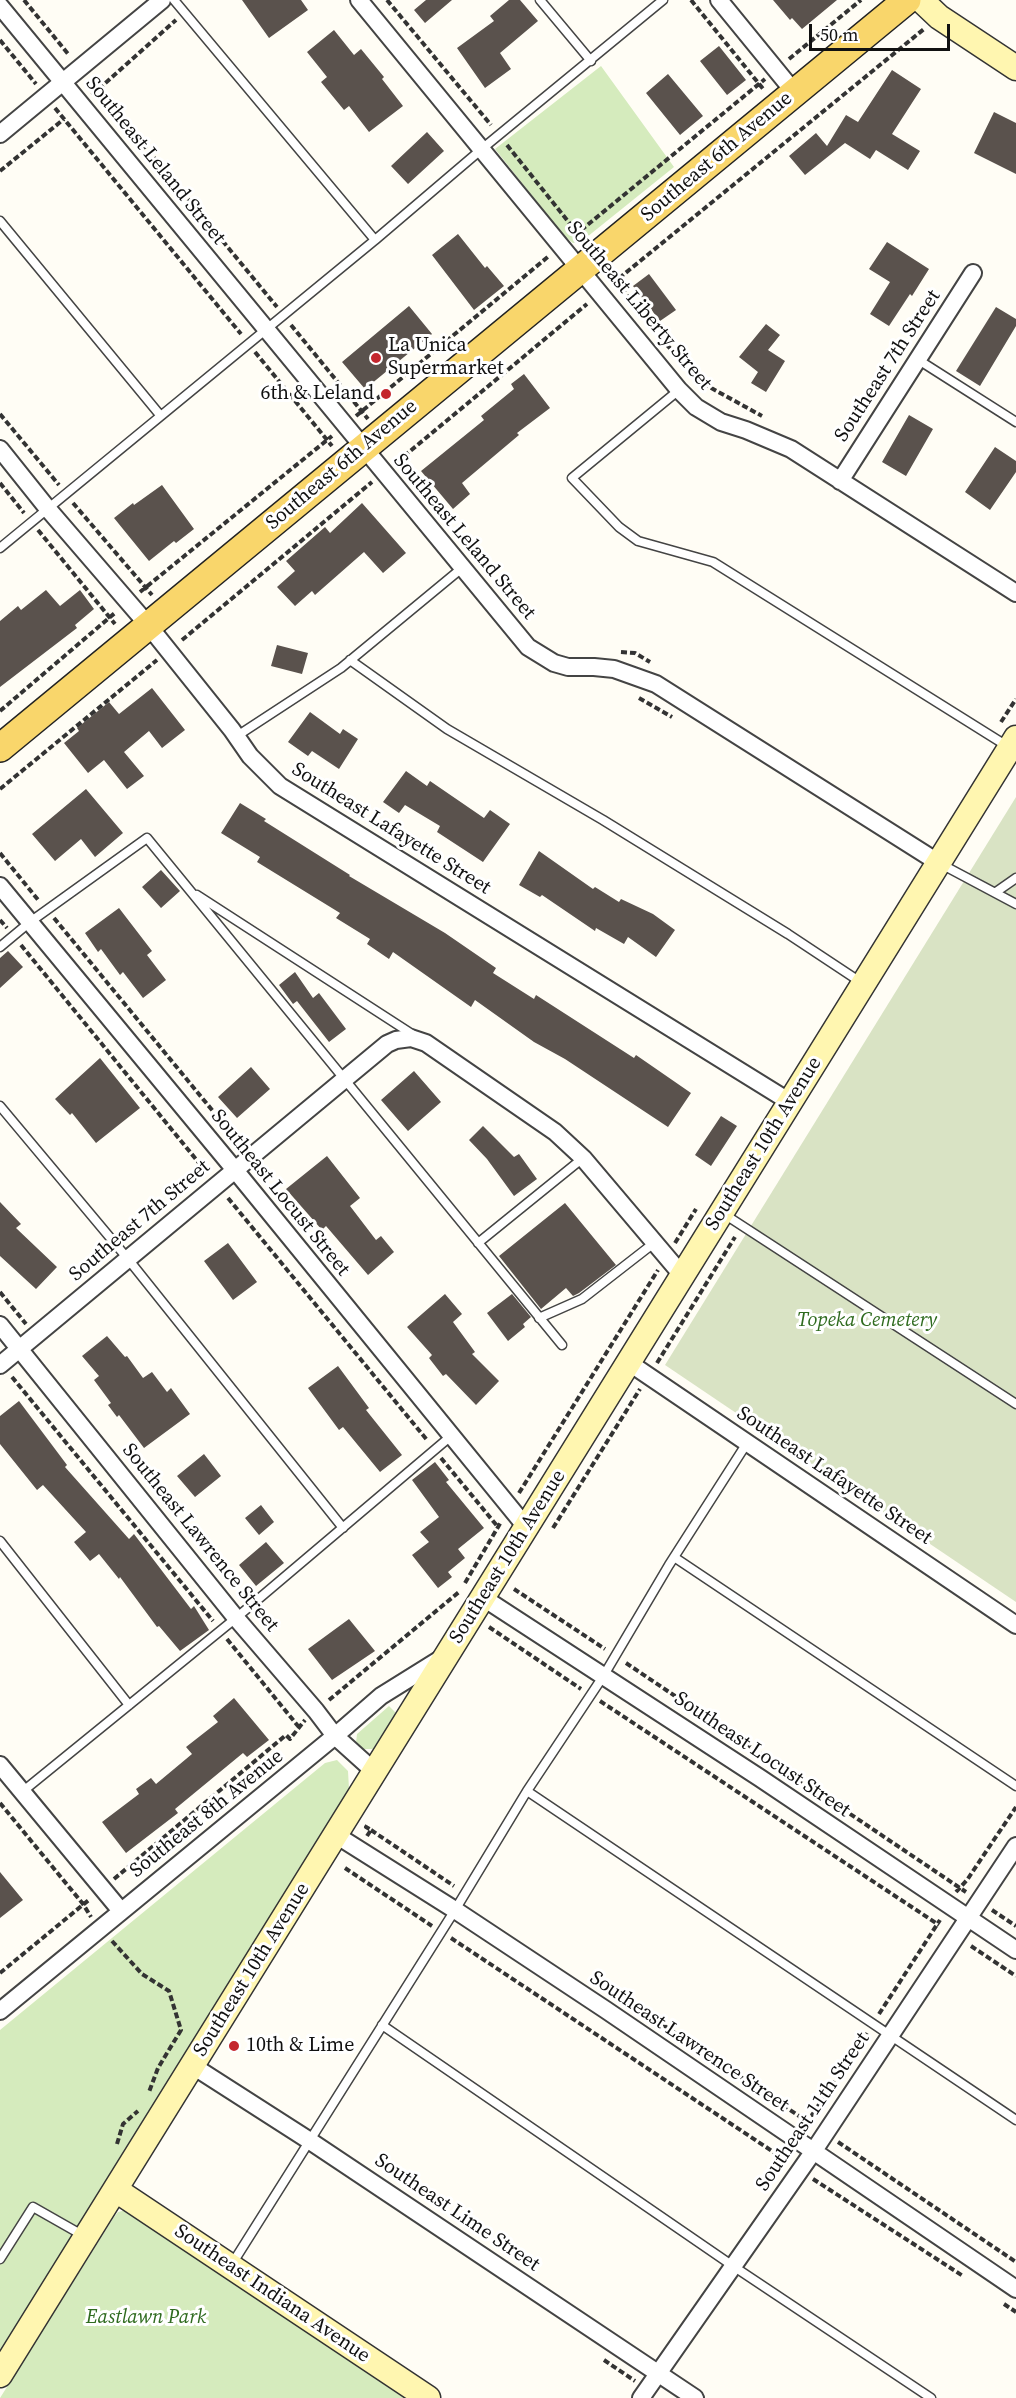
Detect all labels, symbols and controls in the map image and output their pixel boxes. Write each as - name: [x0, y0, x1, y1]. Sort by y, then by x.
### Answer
- scale bar: [812, 12, 953, 50]
- text: 50 m: [820, 22, 858, 47]
- street label: Southeast Leland Street: [80, 72, 230, 250]
- street label: Southeast 6th Avenue: [636, 87, 798, 227]
- street label: Southeast Liberty Street: [561, 217, 717, 395]
- street label: Southeast 7th Street: [830, 286, 946, 446]
- place label: La Unica Supermarket: [388, 334, 503, 381]
- marker: La Unica Supermarket: [369, 351, 383, 365]
- place label: 6th & Leland: [261, 382, 374, 406]
- marker: 6th & Leland: [379, 387, 393, 401]
- street label: Southeast 6th Avenue: [261, 395, 423, 535]
- street label: Southeast Leland Street: [388, 449, 540, 625]
- street label: Southeast Lafayette Street: [287, 758, 495, 900]
- street label: Southeast 10th Avenue: [701, 1053, 827, 1235]
- street label: Southeast Locust Street: [206, 1105, 354, 1281]
- street label: Southeast 7th Street: [65, 1155, 215, 1287]
- park label: Topeka Cemetery: [797, 1309, 937, 1333]
- street label: Southeast Lafayette Street: [732, 1402, 936, 1550]
- street label: Southeast Lawrence Street: [117, 1439, 283, 1637]
- street label: Southeast 10th Avenue: [445, 1466, 571, 1648]
- street label: Southeast Locust Street: [669, 1687, 855, 1823]
- street label: Southeast 8th Avenue: [126, 1745, 288, 1883]
- street label: Southeast 10th Avenue: [189, 1879, 315, 2061]
- street label: Southeast Lawrence Street: [585, 1966, 793, 2118]
- street label: Southeast 11th Street: [751, 2028, 875, 2196]
- place label: 10th & Lime: [246, 2034, 354, 2058]
- marker: 10th & Lime: [227, 2039, 241, 2053]
- street label: Southeast Lime Street: [370, 2149, 544, 2277]
- street label: Southeast Indiana Avenue: [170, 2220, 374, 2368]
- park label: Eastlawn Park: [86, 2306, 206, 2330]

